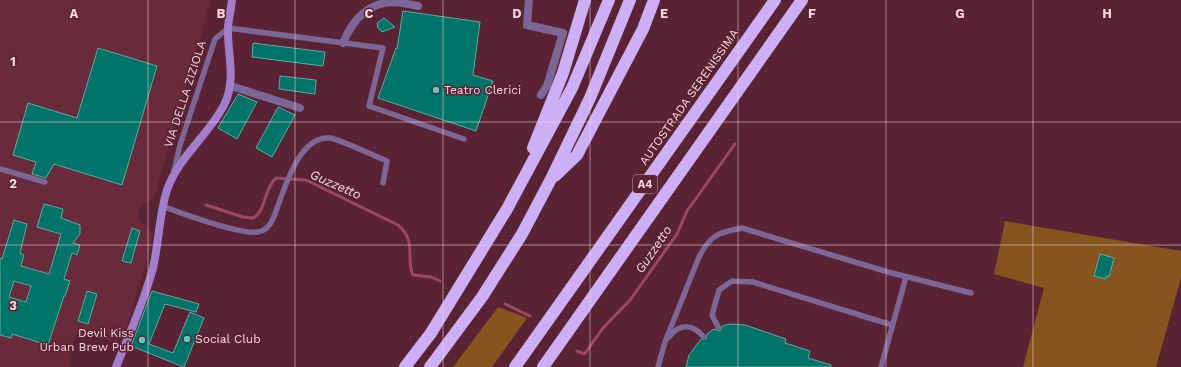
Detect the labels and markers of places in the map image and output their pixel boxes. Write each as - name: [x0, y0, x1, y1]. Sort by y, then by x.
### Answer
- place label: Teatro Clerici: [444, 83, 521, 97]
- marker: Teatro Clerici: [431, 85, 441, 95]
- place label: Devil Kiss Urban Brew Pub: [39, 326, 134, 354]
- place label: Social Club: [195, 332, 261, 346]
- marker: Social Club: [182, 334, 192, 344]
- marker: Devil Kiss Urban Brew Pub: [137, 335, 147, 345]

